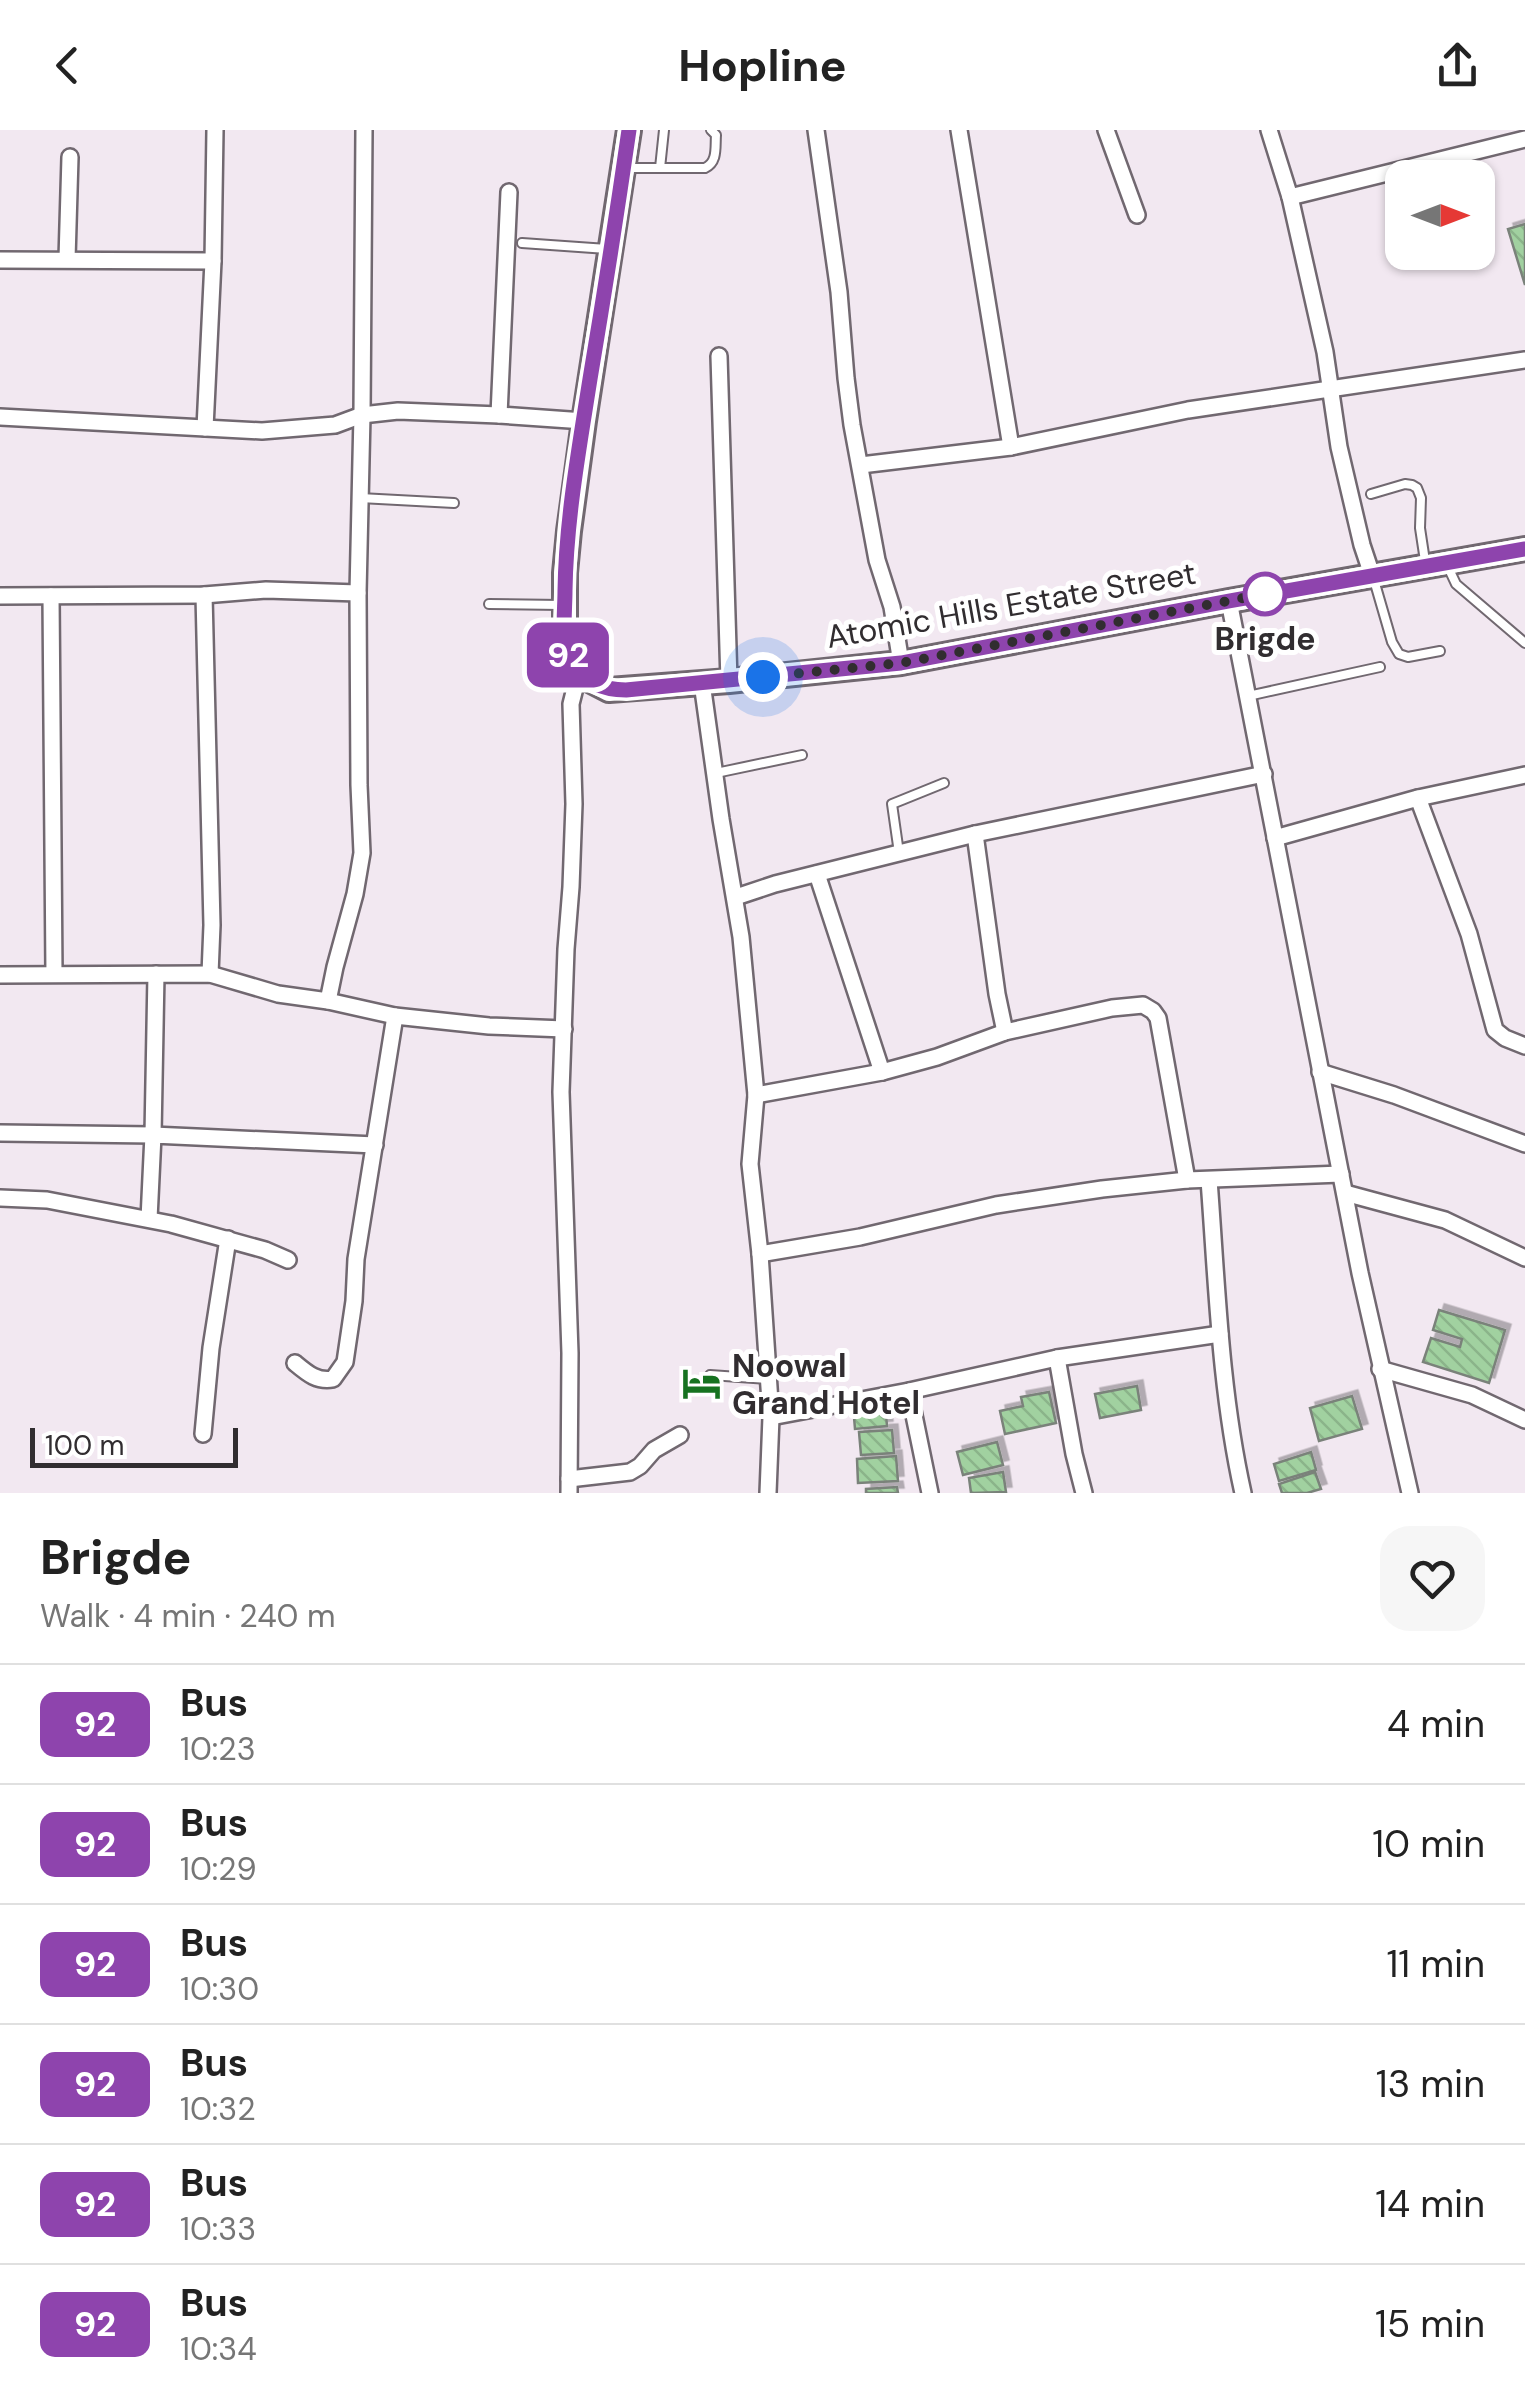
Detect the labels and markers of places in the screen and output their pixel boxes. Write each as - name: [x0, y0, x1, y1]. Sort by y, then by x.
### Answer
- marker: Brigde: [1244, 573, 1286, 615]
- place label: Brigde: [1215, 618, 1315, 660]
- place label: Noowal Grand Hotel: [732, 1345, 920, 1424]
- hotel icon: Noowal Grand Hotel: [681, 1363, 723, 1405]

